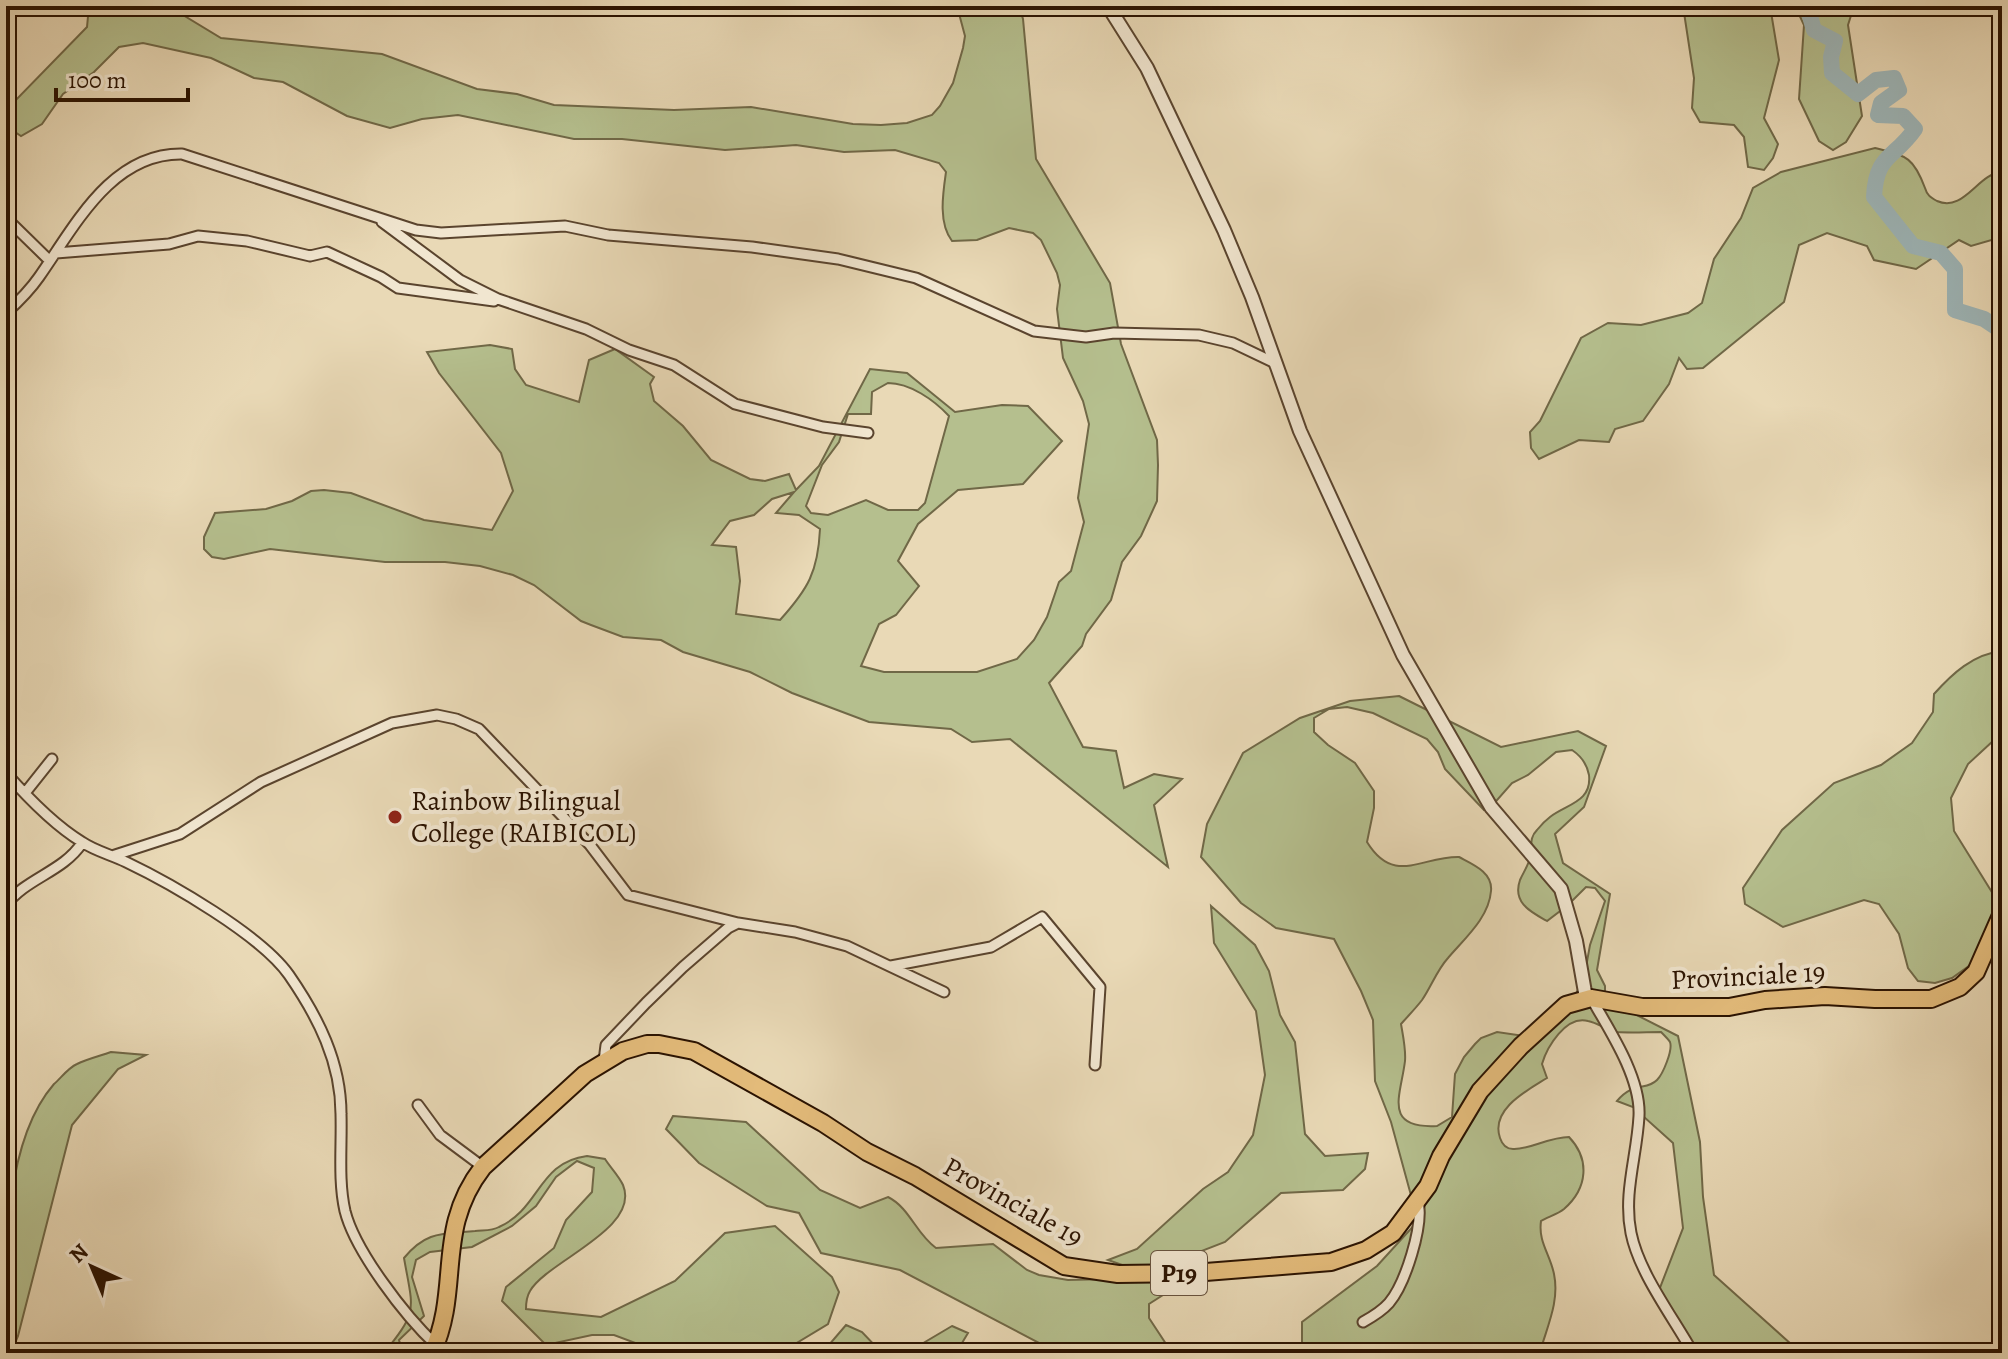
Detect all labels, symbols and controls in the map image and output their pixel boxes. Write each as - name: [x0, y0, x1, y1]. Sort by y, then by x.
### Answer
- scale bar: [56, 52, 188, 102]
- text: 100 m: [68, 64, 127, 96]
- place label: Rainbow Bilingual College (RAIBICOL): [411, 782, 637, 852]
- marker: Rainbow Bilingual College (RAIBICOL): [386, 808, 404, 826]
- street label: Provinciale 19: [1670, 953, 1826, 999]
- street label: Provinciale 19: [936, 1148, 1090, 1256]
- north arrow: [52, 1227, 132, 1307]
- text: N: [63, 1237, 95, 1270]
- road number: P19: [1151, 1251, 1207, 1295]

